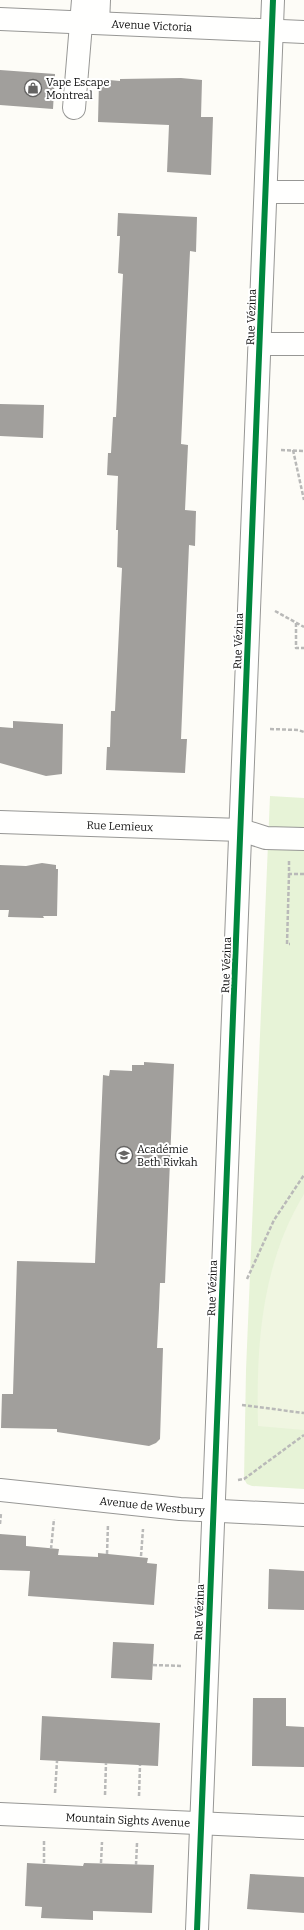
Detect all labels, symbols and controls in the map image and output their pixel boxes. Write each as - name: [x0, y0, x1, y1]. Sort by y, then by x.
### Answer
- street label: Avenue Victoria: [111, 18, 193, 34]
- place label: Vape Escape Montreal: [46, 76, 109, 102]
- shop icon: Vape Escape Montreal: [23, 78, 43, 98]
- street label: Rue Vézina: [244, 289, 259, 345]
- street label: Rue Vézina: [231, 613, 246, 669]
- street label: Rue Lemieux: [86, 819, 153, 834]
- street label: Rue Vézina: [219, 937, 234, 993]
- place label: Académie Beth Rivkah: [137, 1143, 198, 1169]
- school or university icon: Académie Beth Rivkah: [114, 1145, 134, 1165]
- street label: Rue Vézina: [205, 1260, 220, 1316]
- street label: Avenue de Westbury: [99, 1495, 205, 1517]
- street label: Rue Vézina: [192, 1584, 207, 1640]
- street label: Mountain Sights Avenue: [65, 1811, 190, 1830]

